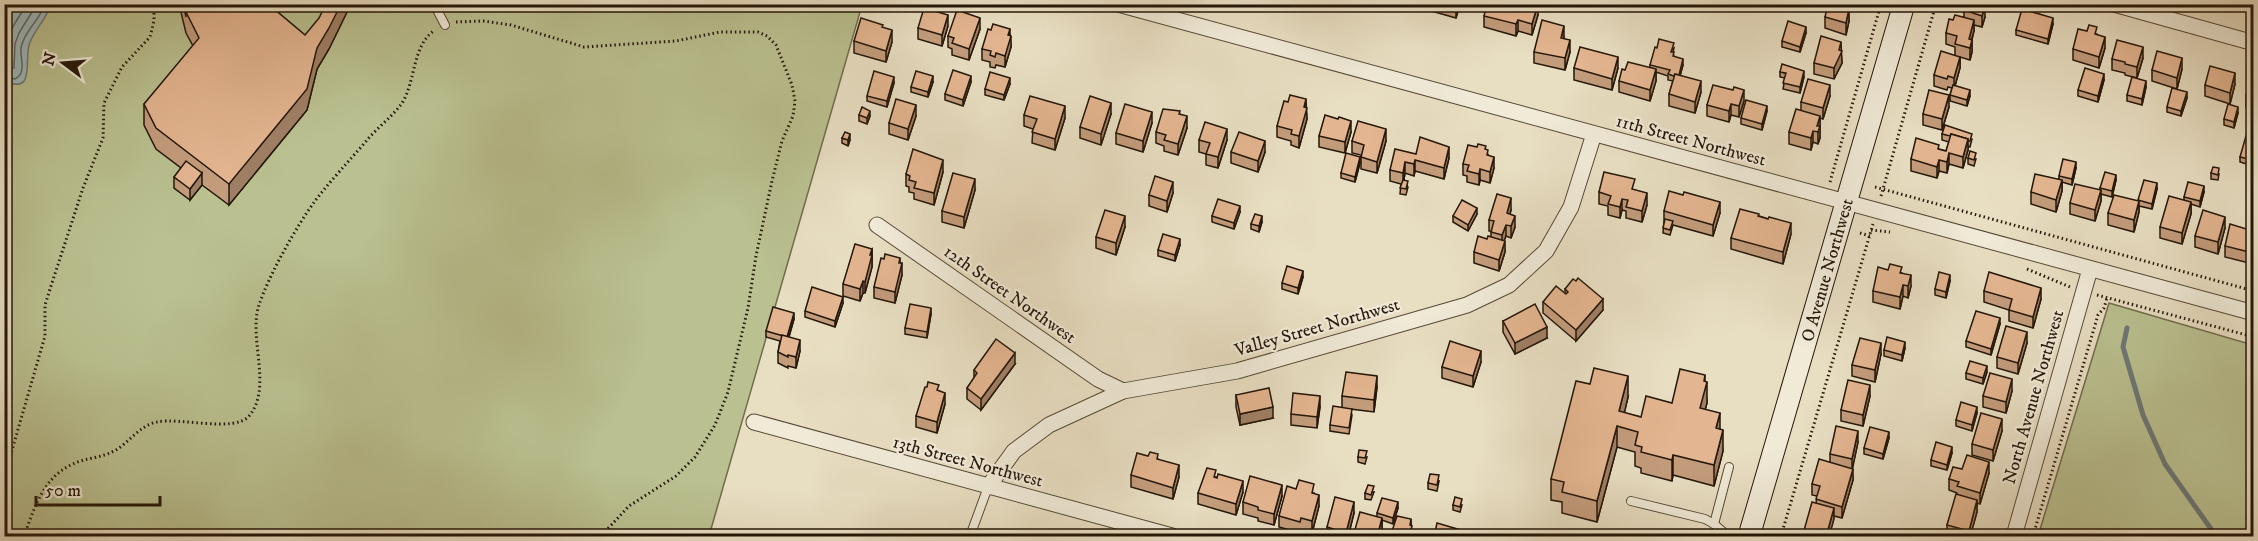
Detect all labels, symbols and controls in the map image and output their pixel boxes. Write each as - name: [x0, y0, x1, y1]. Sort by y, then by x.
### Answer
- north arrow: [33, 33, 93, 93]
- text: N: [38, 50, 61, 68]
- street label: 11th Street Northwest: [1613, 110, 1768, 172]
- street label: O Avenue Northwest: [1797, 196, 1859, 344]
- street label: 12th Street Northwest: [939, 241, 1080, 349]
- street label: Valley Street Northwest: [1231, 294, 1403, 362]
- street label: North Avenue Northwest: [1999, 307, 2069, 487]
- street label: 13th Street Northwest: [890, 431, 1045, 493]
- scale bar: [36, 469, 160, 507]
- text: 50 m: [45, 480, 81, 502]

